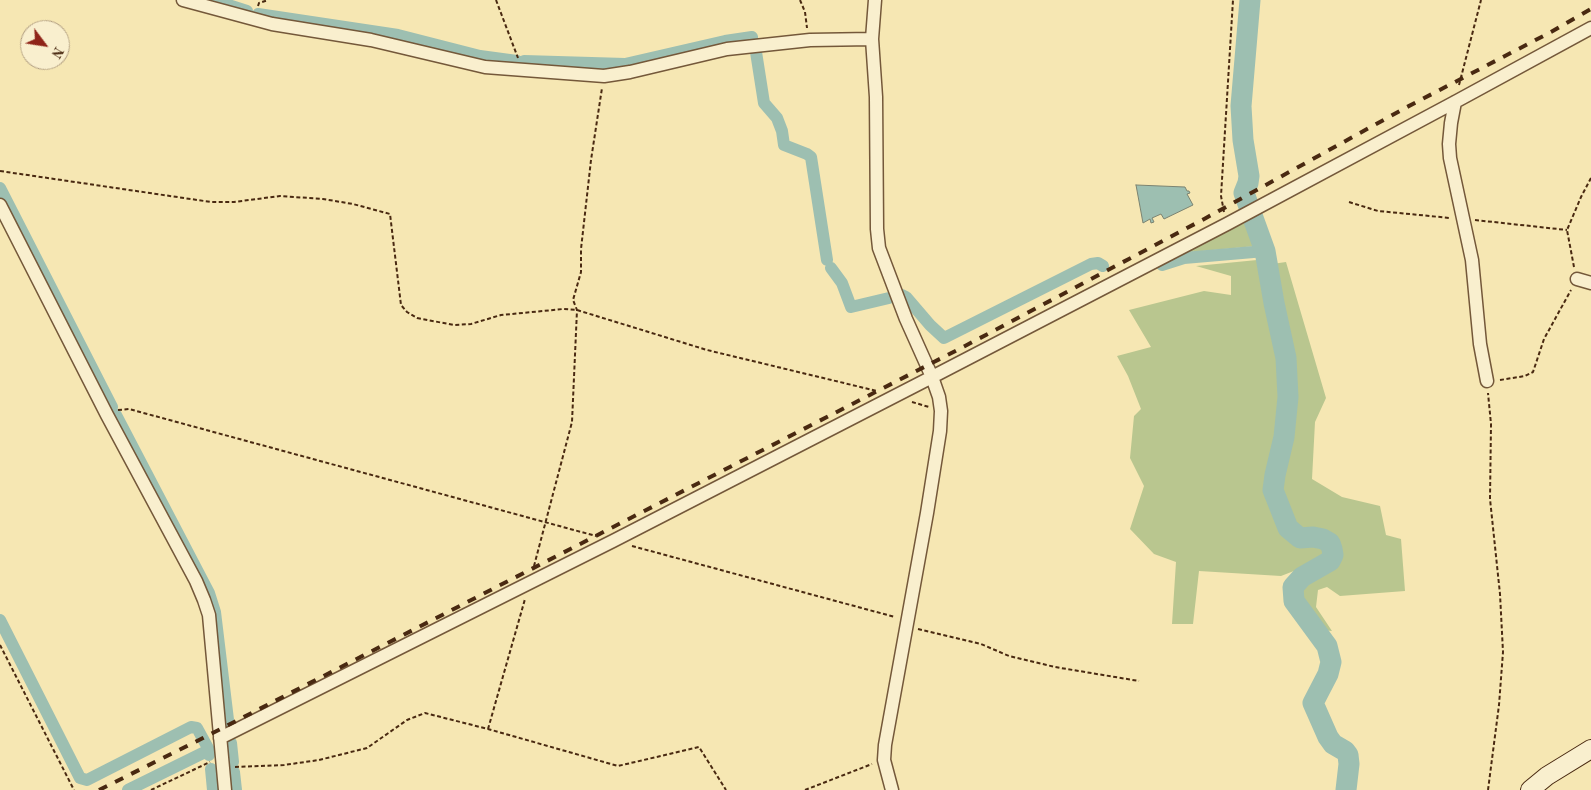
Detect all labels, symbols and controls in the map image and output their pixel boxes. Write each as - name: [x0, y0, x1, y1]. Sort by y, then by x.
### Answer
- north arrow: [20, 20, 70, 70]
- text: N: [48, 44, 66, 60]

